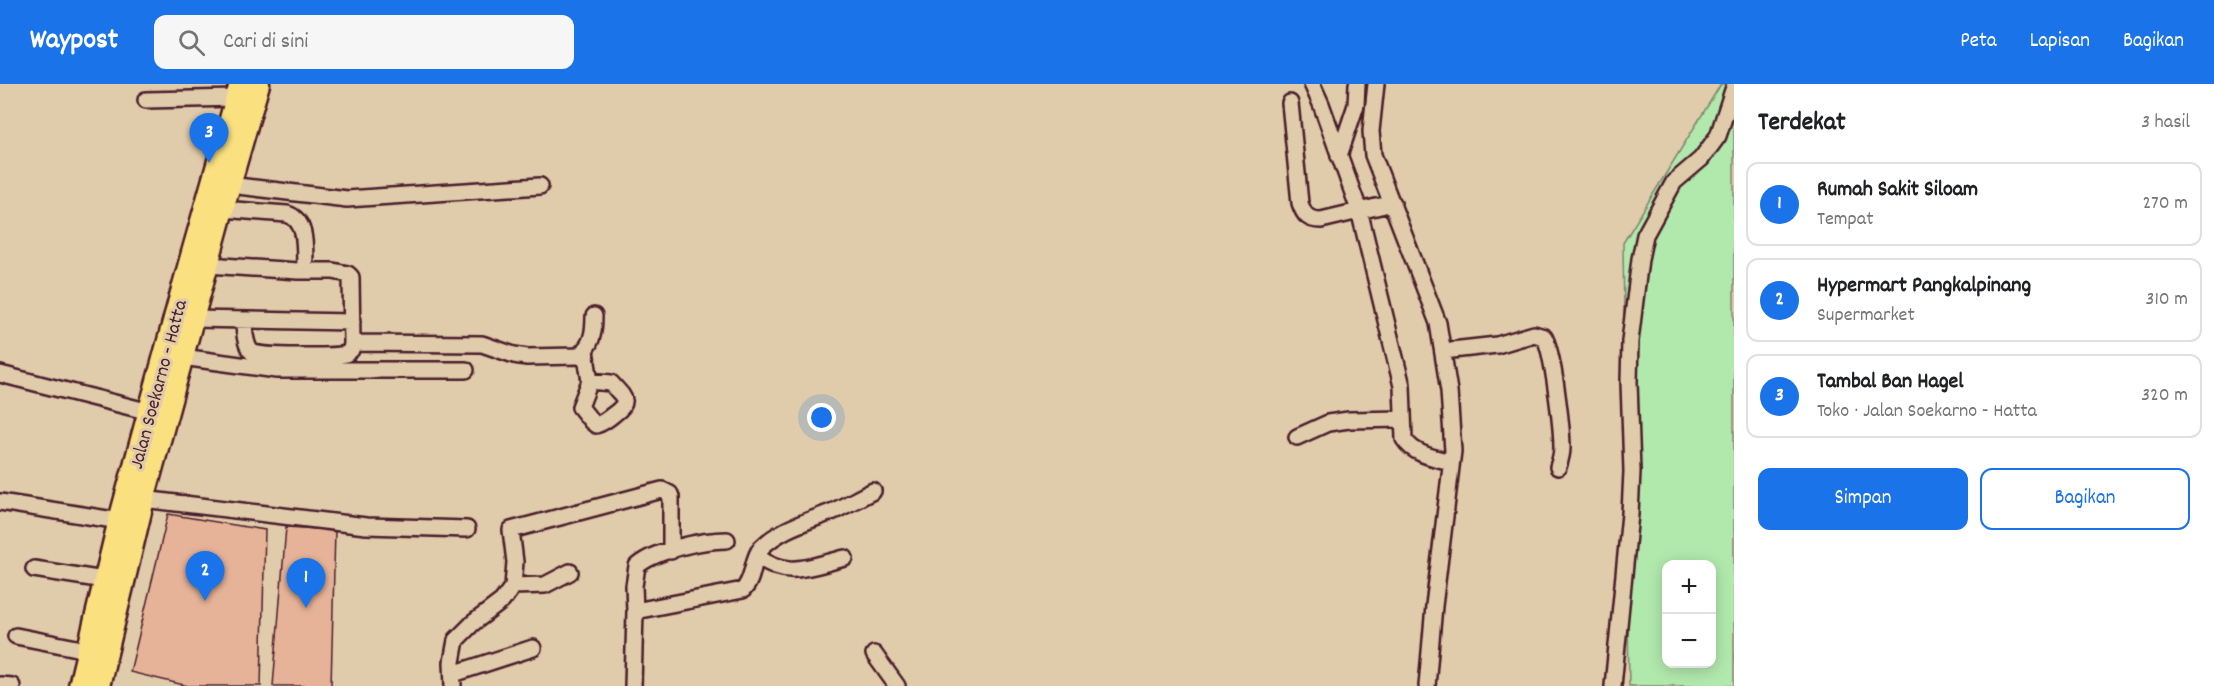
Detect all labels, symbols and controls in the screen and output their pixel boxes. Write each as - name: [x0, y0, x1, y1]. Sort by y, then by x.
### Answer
- search box: [154, 15, 574, 69]
- text: Waypost: [30, 22, 118, 62]
- icon: search: [175, 26, 208, 59]
- text: Cari di sini: [223, 27, 308, 58]
- text: Peta: [1960, 27, 1997, 57]
- text: Lapisan: [2030, 27, 2090, 57]
- text: Bagikan: [2123, 27, 2184, 57]
- text: Terdekat: [1758, 105, 1846, 142]
- text: 3 hasil: [2141, 109, 2190, 137]
- pin: 3: [190, 113, 228, 163]
- text: Rumah Sakit Siloam: [1817, 175, 1978, 206]
- text: 1: [1777, 190, 1782, 218]
- text: 270 m: [2142, 190, 2188, 218]
- text: Tempat: [1817, 206, 1874, 234]
- text: Hypermart Pangkalpinang: [1817, 271, 2031, 302]
- text: 2: [1775, 286, 1784, 314]
- text: 310 m: [2146, 286, 2188, 314]
- street label: Jalan Soekarno - Hatta: [124, 297, 196, 472]
- text: Supermarket: [1817, 302, 1915, 330]
- text: Tambal Ban Hagel: [1817, 367, 1963, 398]
- text: 3: [1775, 382, 1784, 410]
- text: 320 m: [2141, 382, 2188, 410]
- text: Toko · Jalan Soekarno - Hatta: [1817, 398, 2037, 426]
- your location: [807, 403, 836, 432]
- button: Simpan: [1758, 468, 1968, 530]
- button: Bagikan: [1980, 468, 2190, 530]
- pin: 2: [186, 552, 224, 601]
- pin: 1: [286, 558, 326, 608]
- map controls: [1662, 560, 1716, 668]
- button: +: [1662, 560, 1716, 614]
- button: −: [1662, 614, 1716, 668]

